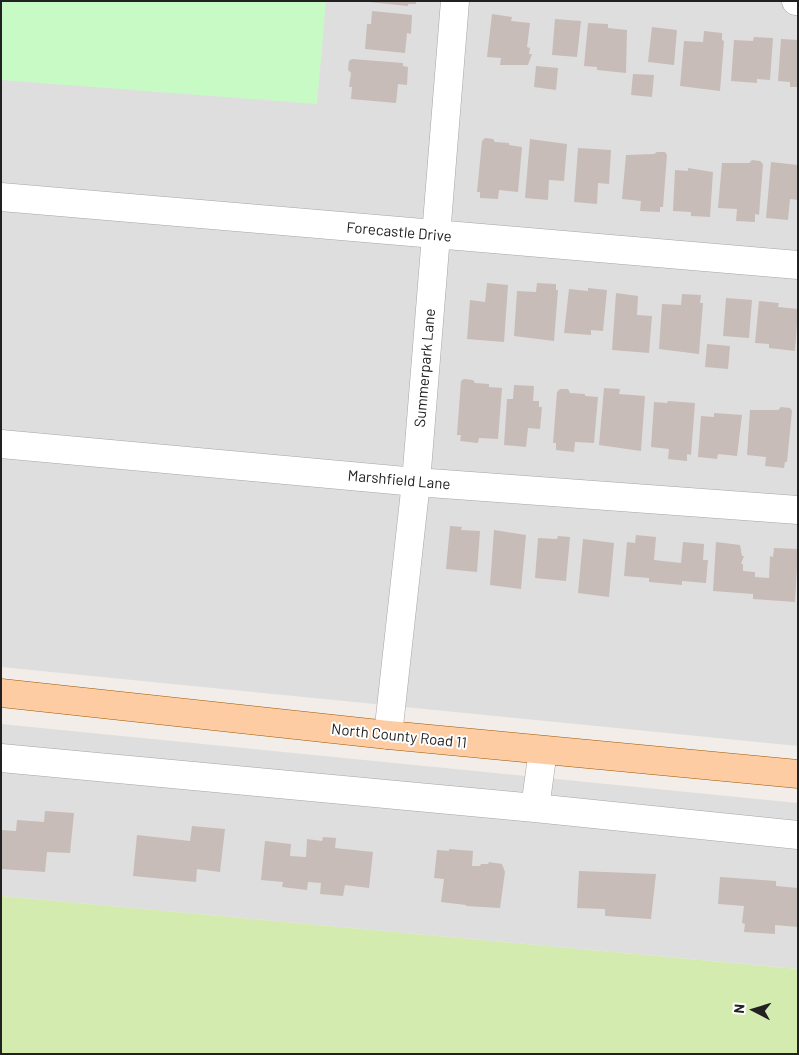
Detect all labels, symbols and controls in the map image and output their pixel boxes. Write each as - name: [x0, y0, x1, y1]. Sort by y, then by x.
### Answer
- street label: Forecastle Drive: [346, 218, 452, 246]
- street label: Summerpark Lane: [411, 308, 439, 428]
- street label: Marshfield Lane: [347, 467, 451, 493]
- street label: North County Road 11: [330, 720, 468, 752]
- north arrow: [729, 985, 779, 1035]
- text: N: [730, 1003, 747, 1014]

